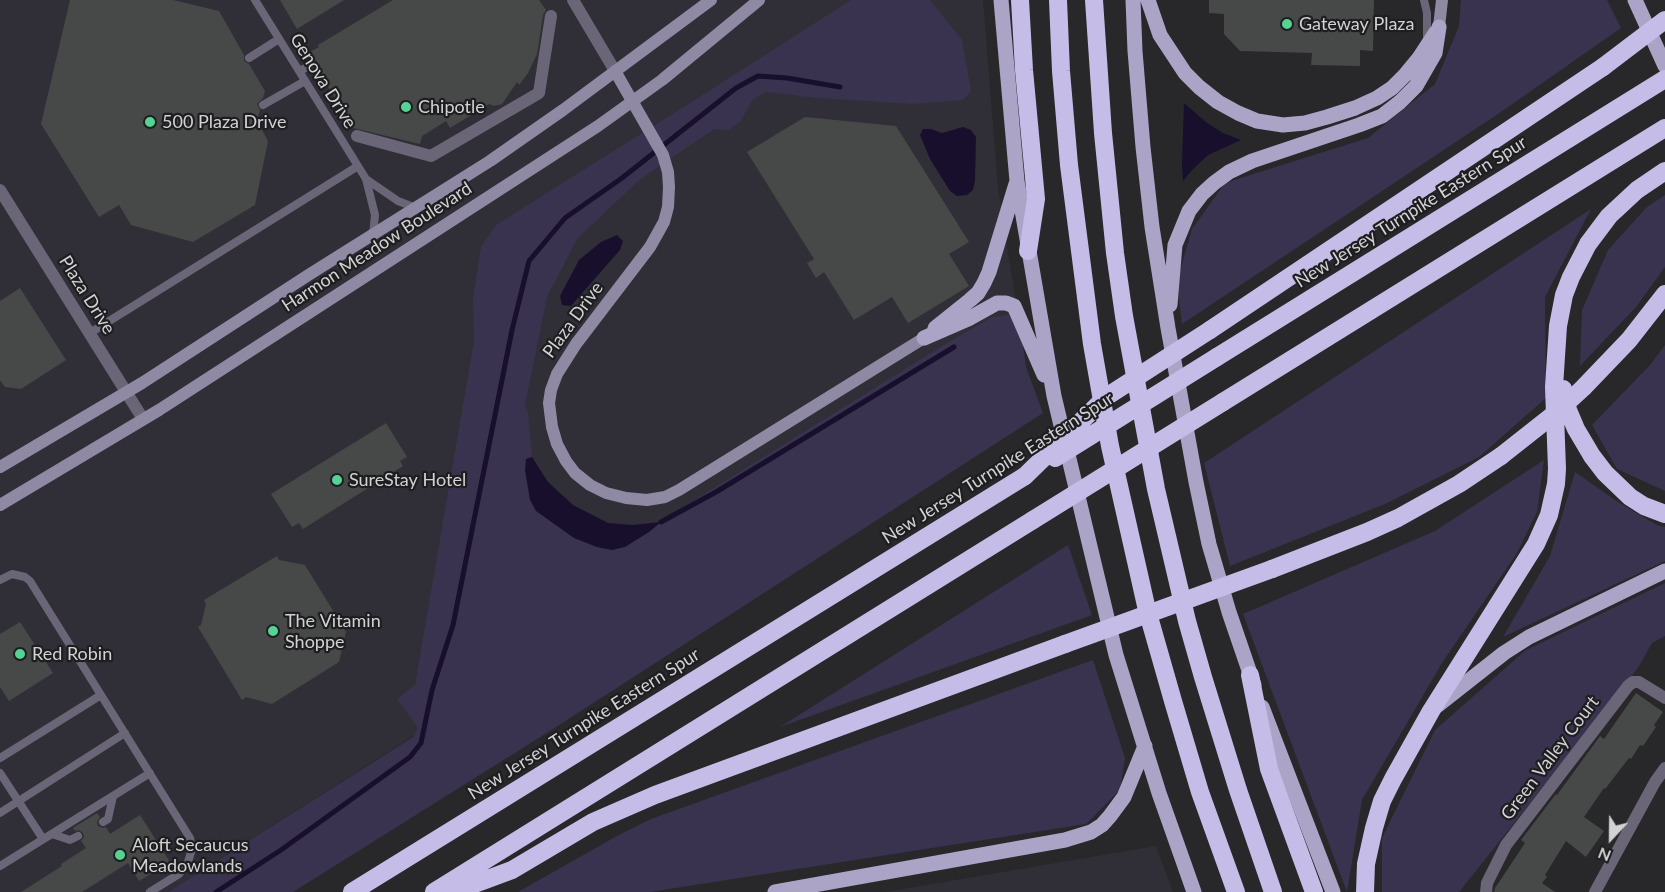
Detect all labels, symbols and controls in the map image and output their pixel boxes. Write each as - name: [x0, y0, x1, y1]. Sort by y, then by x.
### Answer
- place label: Gateway Plaza: [1299, 13, 1414, 35]
- marker: Gateway Plaza: [1280, 17, 1294, 31]
- street label: Genova Drive: [285, 29, 361, 133]
- place label: Chipotle: [418, 96, 485, 118]
- marker: Chipotle: [399, 100, 413, 114]
- place label: 500 Plaza Drive: [162, 111, 286, 133]
- marker: 500 Plaza Drive: [143, 115, 157, 129]
- street label: New Jersey Turnpike Eastern Spur: [1291, 132, 1531, 292]
- street label: Harmon Meadow Boulevard: [278, 177, 476, 317]
- street label: Plaza Drive: [54, 252, 120, 338]
- street label: Plaza Drive: [538, 278, 608, 362]
- street label: New Jersey Turnpike Eastern Spur: [878, 388, 1118, 548]
- place label: SureStay Hotel: [349, 469, 466, 491]
- marker: SureStay Hotel: [330, 473, 344, 487]
- place label: The Vitamin Shoppe: [285, 610, 381, 652]
- marker: The Vitamin Shoppe: [266, 624, 280, 638]
- place label: Red Robin: [32, 643, 112, 665]
- street label: New Jersey Turnpike Eastern Spur: [464, 644, 704, 804]
- marker: Red Robin: [13, 647, 27, 661]
- street label: Green Valley Court: [1496, 692, 1604, 824]
- north arrow: [1581, 808, 1641, 868]
- place label: Aloft Secaucus Meadowlands: [132, 834, 249, 876]
- text: N: [1595, 844, 1613, 866]
- marker: Aloft Secaucus Meadowlands: [113, 848, 127, 862]

